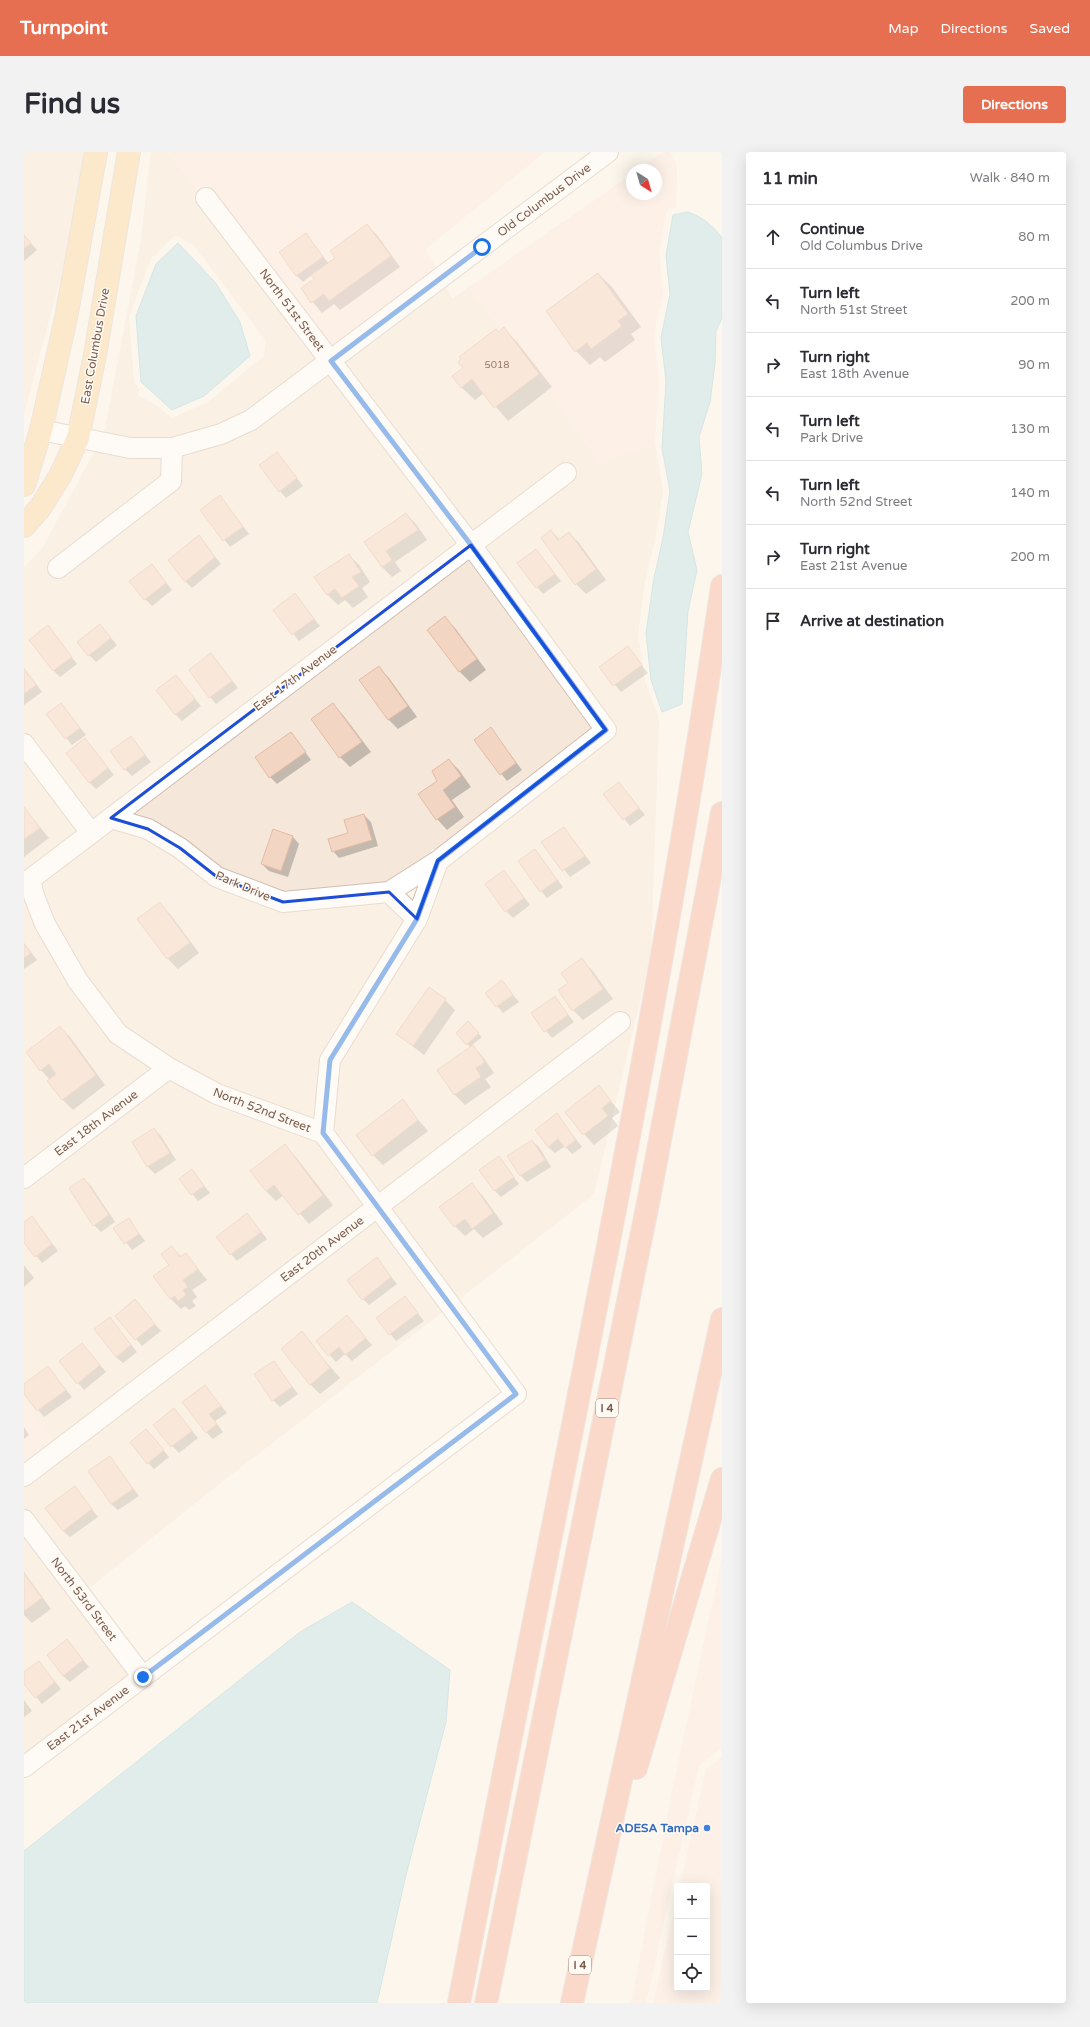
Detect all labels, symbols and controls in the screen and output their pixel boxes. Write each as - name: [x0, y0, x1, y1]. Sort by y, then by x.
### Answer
- text: Turnpoint: [20, 17, 108, 39]
- text: Map: [888, 20, 919, 37]
- text: Directions: [941, 20, 1008, 37]
- text: Saved: [1030, 20, 1070, 37]
- button: Directions: [963, 86, 1066, 123]
- text: Find us: [24, 87, 120, 121]
- street label: Old Columbus Drive: [495, 160, 594, 240]
- north arrow: [626, 164, 662, 200]
- text: 11 min: [762, 168, 818, 189]
- text: Walk · 840 m: [970, 170, 1050, 186]
- text: Continue: [800, 220, 864, 238]
- icon: ahead: [762, 226, 784, 248]
- text: 80 m: [1018, 229, 1050, 245]
- route start: [473, 238, 491, 256]
- text: Old Columbus Drive: [800, 238, 923, 254]
- street label: North 51st Street: [257, 266, 328, 354]
- text: Turn left: [800, 284, 860, 302]
- street label: East Columbus Drive: [78, 287, 112, 405]
- icon: left: [762, 290, 784, 312]
- text: 200 m: [1010, 293, 1050, 309]
- text: North 51st Street: [800, 302, 907, 318]
- text: Turn right: [800, 348, 870, 366]
- icon: right: [762, 354, 784, 376]
- text: 90 m: [1018, 357, 1050, 373]
- house number: 5018: [484, 359, 510, 371]
- text: East 18th Avenue: [800, 366, 909, 382]
- text: Turn left: [800, 412, 860, 430]
- icon: left: [762, 418, 784, 440]
- text: 130 m: [1010, 421, 1050, 437]
- text: Park Drive: [800, 430, 863, 446]
- text: Turn left: [800, 476, 860, 494]
- icon: left: [762, 482, 784, 504]
- text: 140 m: [1010, 485, 1050, 501]
- text: North 52nd Street: [800, 494, 912, 510]
- text: Turn right: [800, 540, 870, 558]
- icon: right: [762, 546, 784, 568]
- text: 200 m: [1010, 549, 1050, 565]
- text: East 21st Avenue: [800, 558, 907, 574]
- icon: arrive: [762, 610, 784, 632]
- text: Arrive at destination: [800, 612, 944, 630]
- street label: East 17th Avenue: [251, 642, 340, 714]
- street label: Park Drive: [213, 868, 273, 904]
- street label: North 52nd Street: [211, 1085, 313, 1135]
- street label: East 18th Avenue: [52, 1087, 141, 1159]
- street label: East 20th Avenue: [278, 1213, 367, 1285]
- road number: I 4: [596, 1399, 618, 1417]
- street label: North 53rd Street: [48, 1555, 120, 1644]
- route end: [134, 1668, 152, 1686]
- street label: East 21st Avenue: [44, 1682, 132, 1753]
- place label: ADESA Tampa: [615, 1821, 699, 1836]
- marker: ADESA Tampa: [702, 1823, 712, 1833]
- map controls: [674, 1883, 710, 1991]
- button: +: [674, 1883, 710, 1919]
- button: −: [674, 1919, 710, 1955]
- button: locate: [674, 1955, 710, 1991]
- road number: I 4: [569, 1956, 591, 1974]

